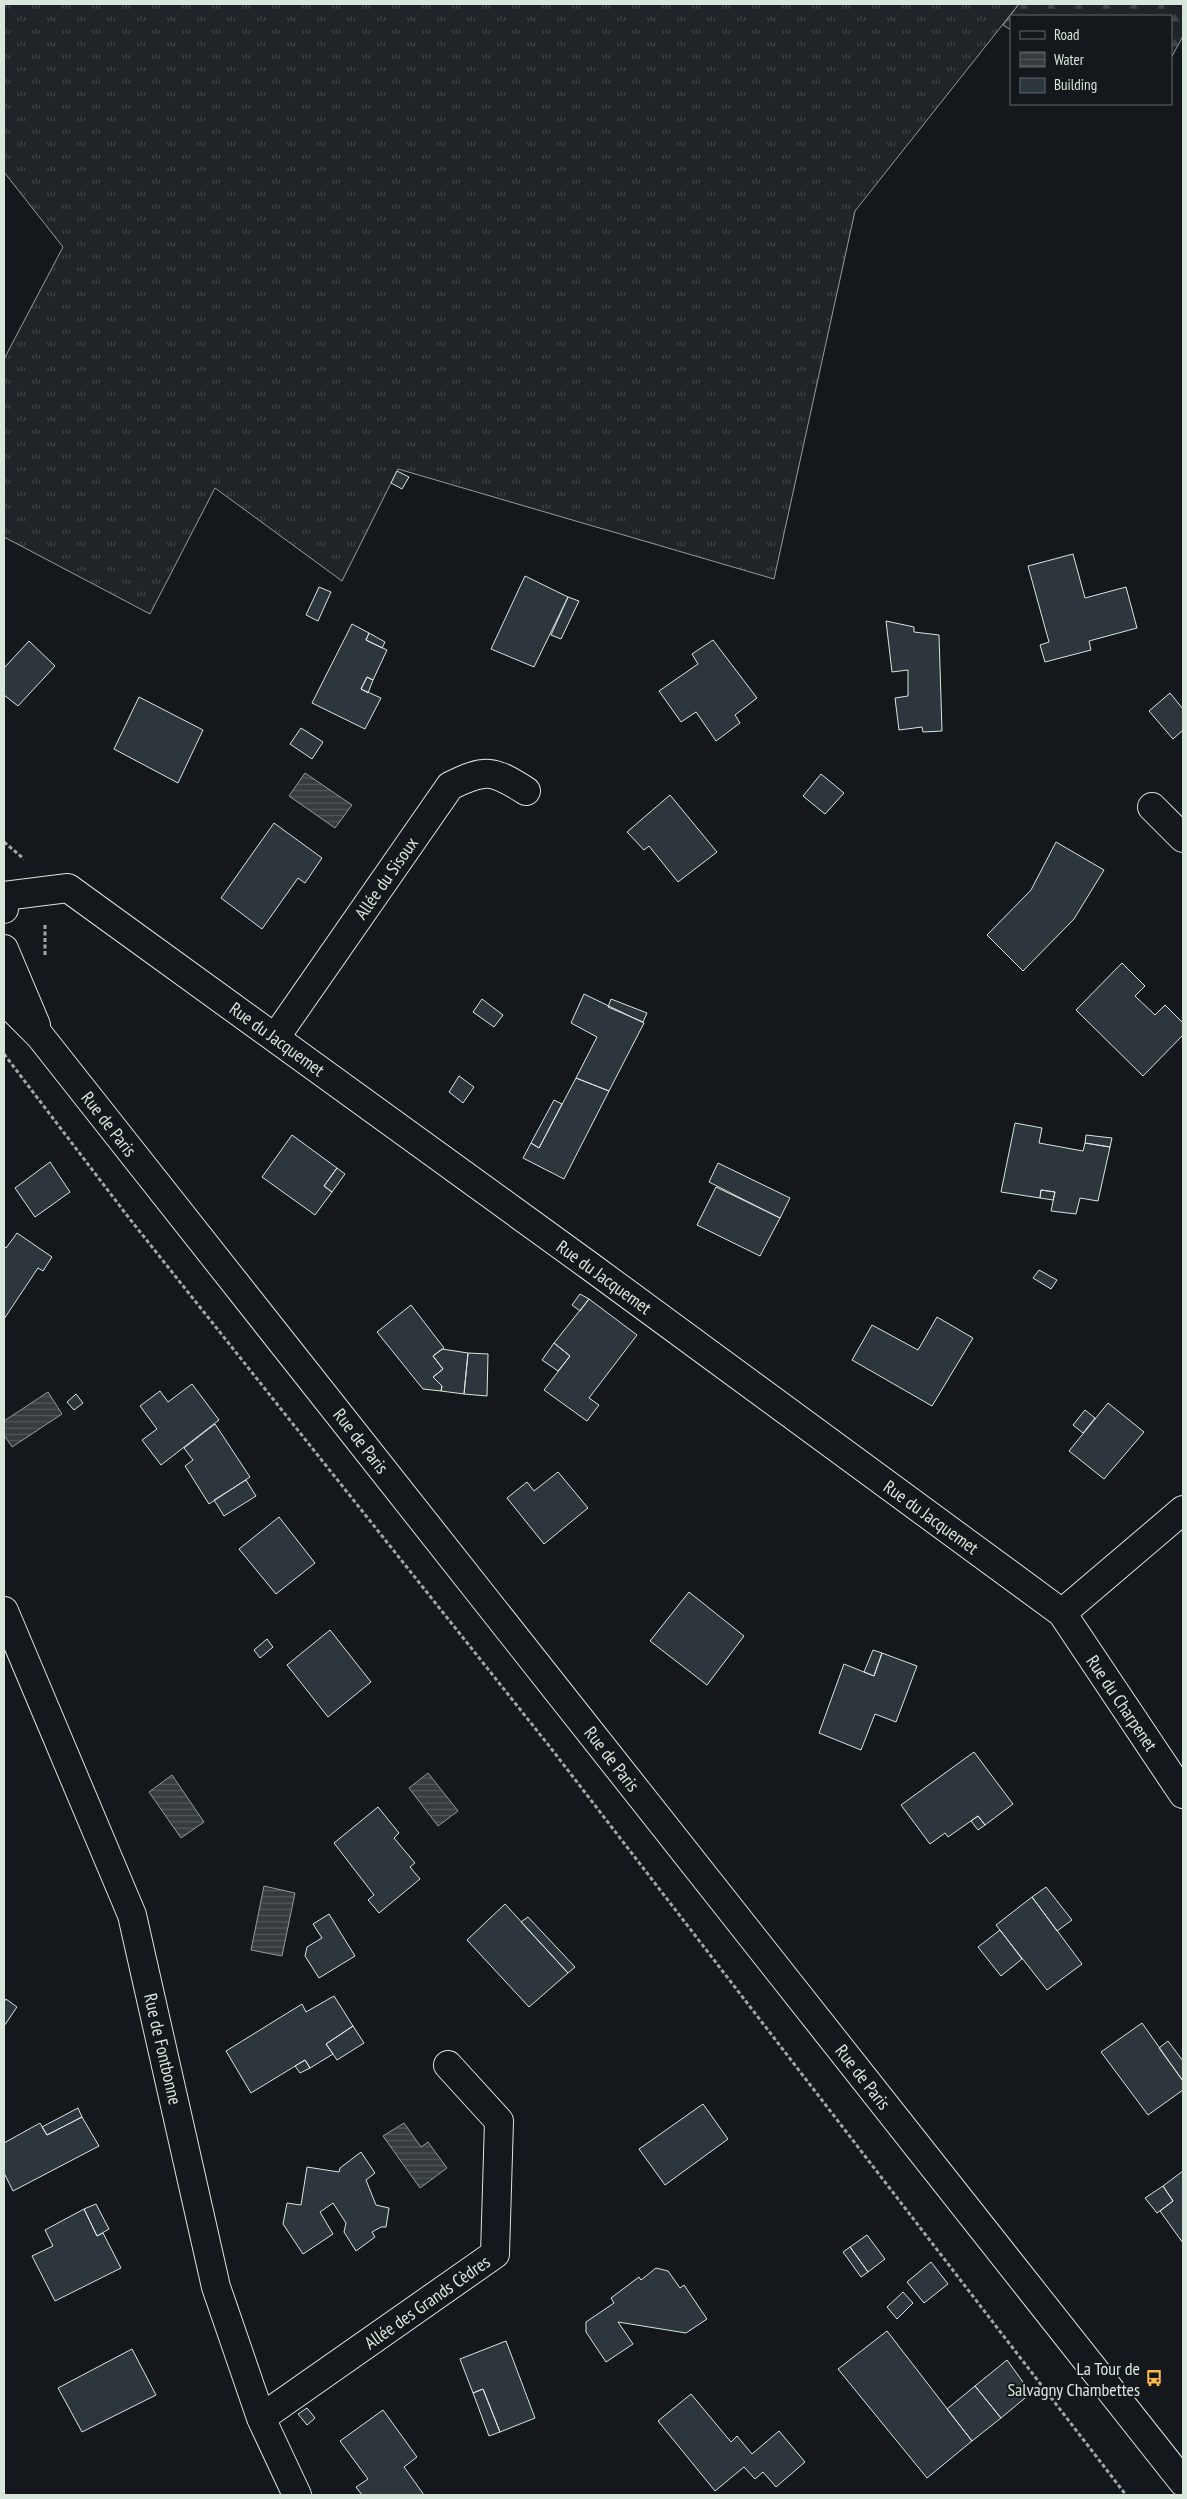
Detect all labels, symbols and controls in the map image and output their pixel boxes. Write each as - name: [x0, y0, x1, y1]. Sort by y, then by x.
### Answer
- legend: [1010, 15, 1172, 105]
- text: Road: [1054, 25, 1080, 44]
- text: Water: [1054, 50, 1085, 69]
- text: Building: [1054, 75, 1097, 94]
- street label: Allée du Sisoux: [349, 832, 423, 924]
- street label: Rue du Jacquemet: [225, 997, 329, 1081]
- street label: Rue de Paris: [76, 1087, 142, 1161]
- street label: Rue du Jacquemet: [552, 1235, 656, 1319]
- street label: Rue de Paris: [328, 1404, 394, 1478]
- street label: Rue du Jacquemet: [879, 1475, 983, 1559]
- street label: Rue du Charpenet: [1081, 1651, 1163, 1755]
- street label: Rue de Paris: [579, 1722, 645, 1796]
- street label: Rue de Fontbonne: [139, 1991, 187, 2107]
- street label: Rue de Paris: [830, 2040, 896, 2114]
- street label: Allée des Grands Cèdres: [360, 2250, 494, 2354]
- place label: La Tour de Salvagny Chambettes: [1007, 2357, 1140, 2401]
- bus stop icon: La Tour de Salvagny Chambettes: [1144, 2368, 1164, 2388]

